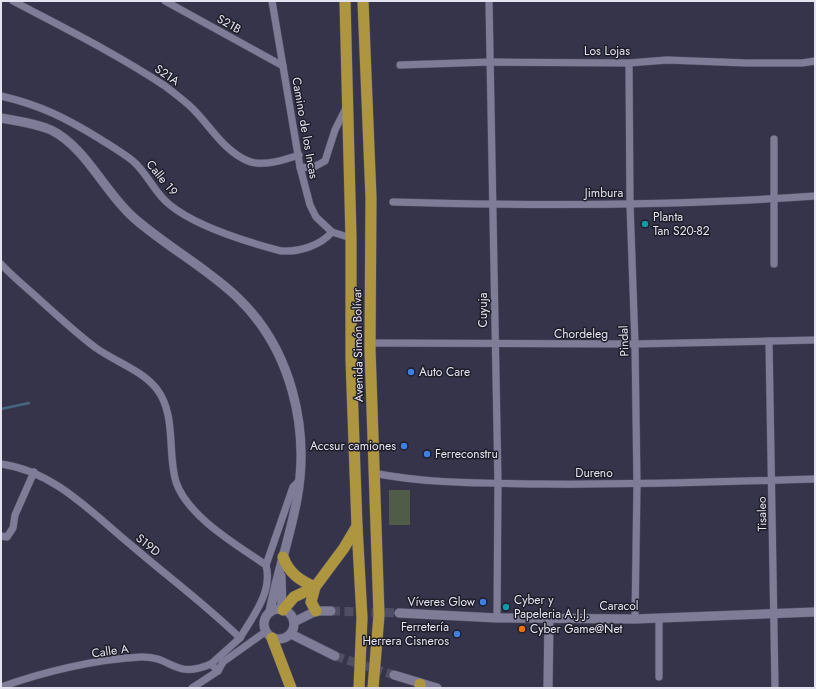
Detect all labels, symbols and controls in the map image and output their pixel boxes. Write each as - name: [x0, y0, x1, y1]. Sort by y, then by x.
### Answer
- street label: S21B: [213, 10, 245, 38]
- street label: Los Lojas: [584, 42, 630, 60]
- street label: S21A: [151, 60, 183, 90]
- street label: Camino de los Incas: [287, 76, 323, 180]
- street label: Calle 19: [142, 156, 182, 200]
- street label: Jimbura: [583, 184, 623, 202]
- place label: Planta Tan S20-82: [653, 208, 710, 240]
- marker: Planta Tan S20-82: [640, 219, 650, 229]
- street label: Avenida Simón Bolívar: [348, 287, 368, 402]
- street label: Cuyuja: [474, 292, 492, 327]
- street label: Chordeleg: [554, 325, 608, 343]
- street label: Pindal: [614, 325, 634, 357]
- place label: Auto Care: [419, 363, 470, 381]
- marker: Auto Care: [406, 367, 416, 377]
- place label: Accsur camiones: [310, 437, 396, 455]
- marker: Accsur camiones: [399, 441, 409, 451]
- place label: Ferreconstru: [435, 445, 498, 463]
- marker: Ferreconstru: [422, 449, 432, 459]
- street label: Dureno: [575, 464, 613, 482]
- street label: Tisaleo: [753, 496, 771, 532]
- street label: S19D: [132, 529, 164, 561]
- place label: Cyber y Papeleria A.J.J.: [514, 591, 589, 623]
- place label: Víveres Glow: [408, 593, 476, 611]
- marker: Víveres Glow: [478, 597, 488, 607]
- street label: Caracol: [600, 597, 638, 615]
- marker: Cyber y Papeleria A.J.J.: [501, 602, 511, 612]
- place label: Ferretería Herrera Cisneros: [363, 618, 449, 650]
- place label: Cyber Game@Net: [530, 620, 623, 638]
- marker: Cyber Game@Net: [517, 624, 527, 634]
- marker: Ferretería Herrera Cisneros: [452, 629, 462, 639]
- street label: Calle A: [90, 639, 130, 663]

